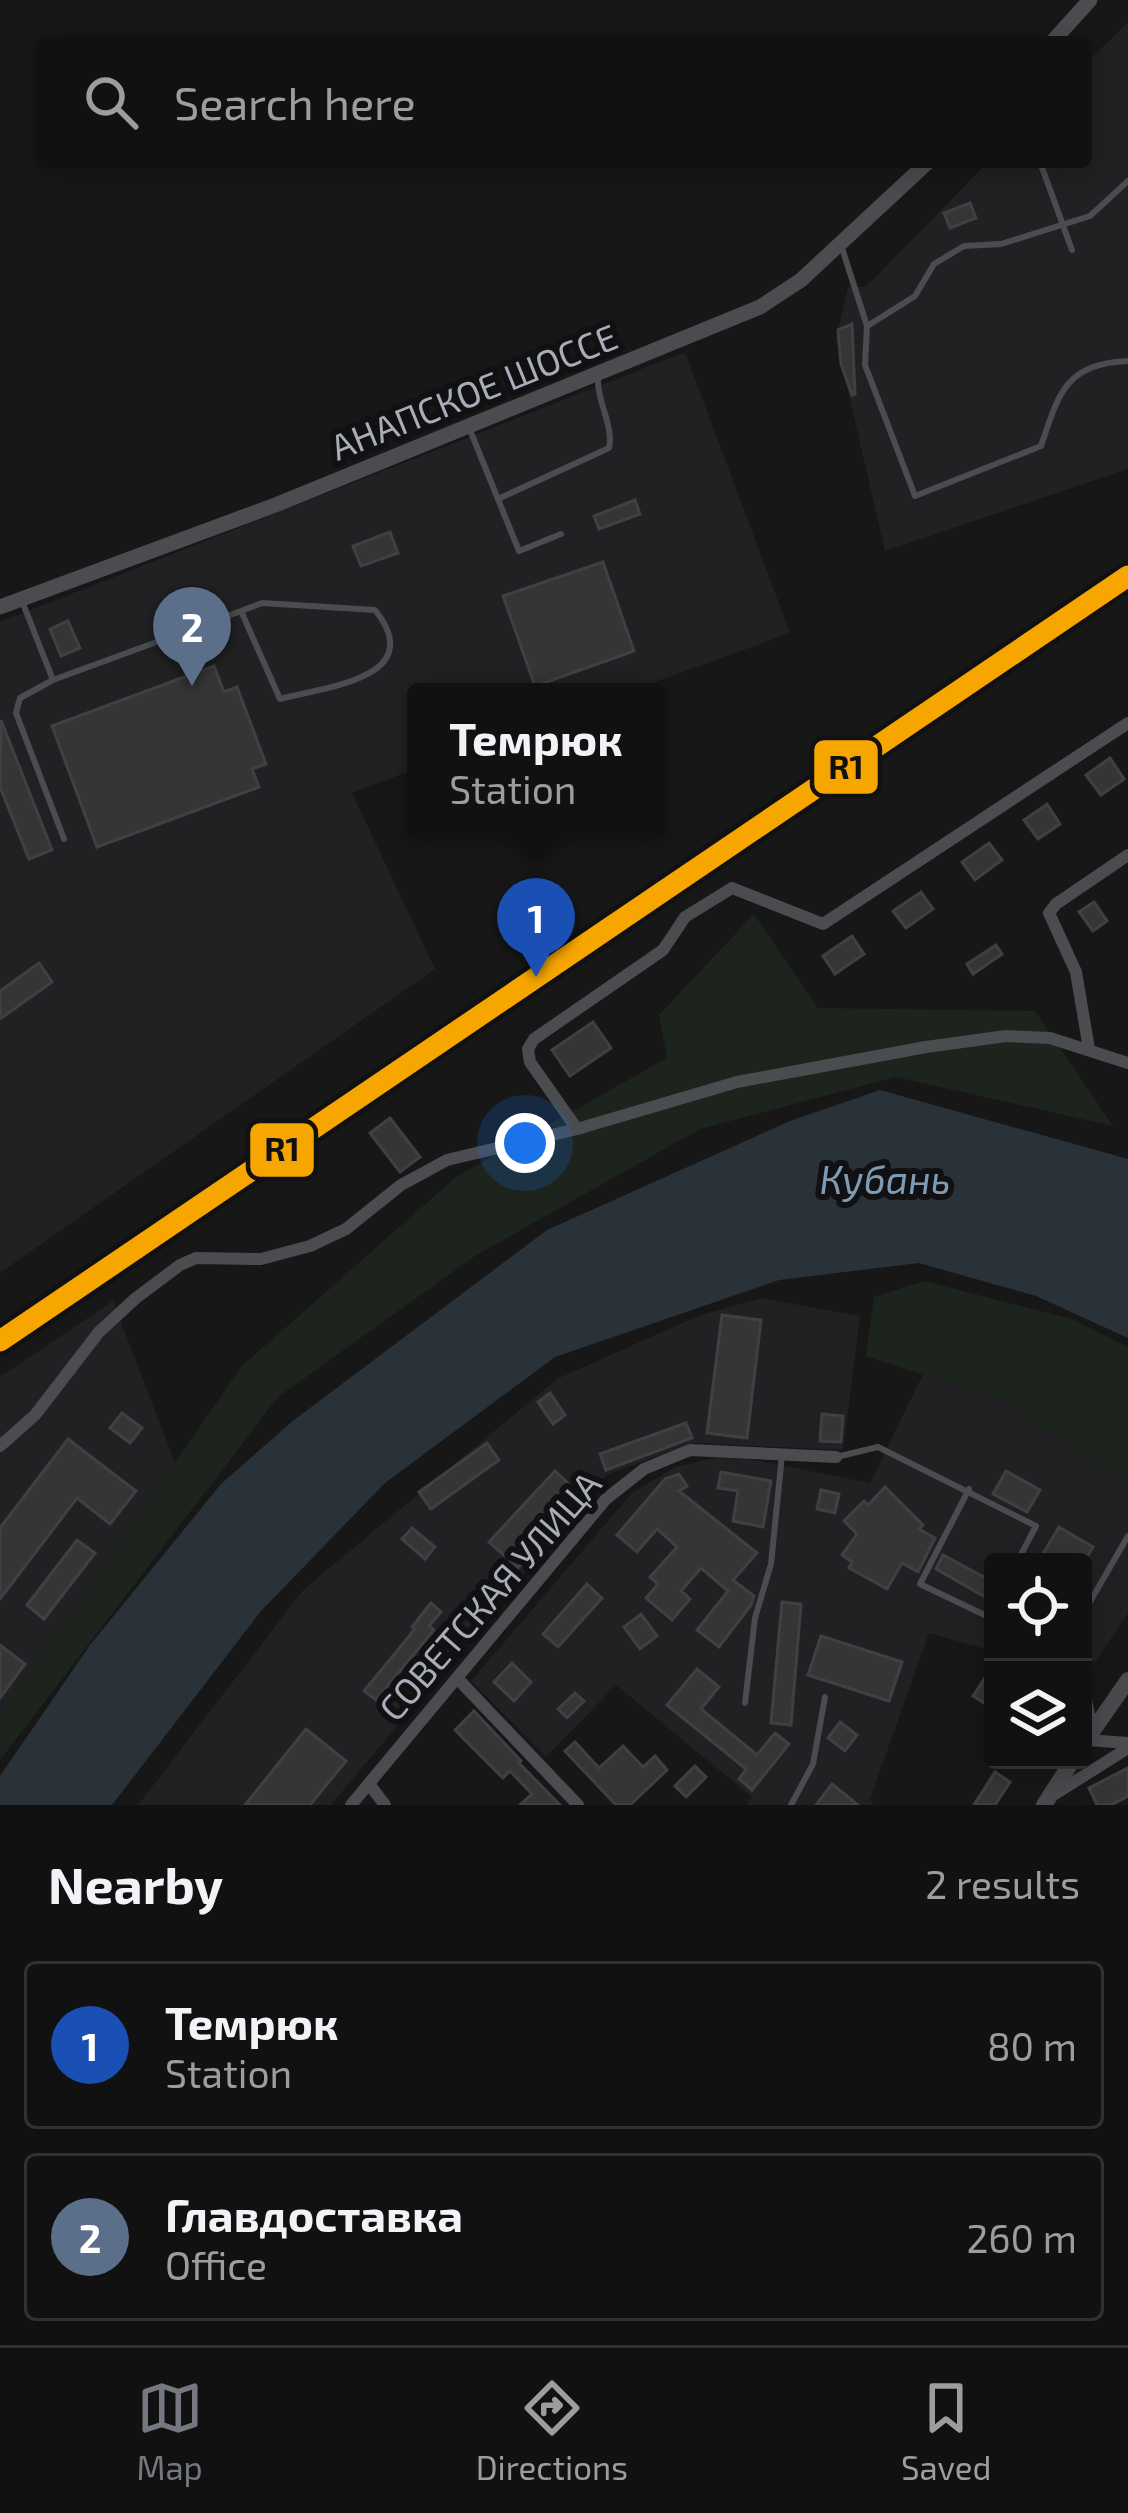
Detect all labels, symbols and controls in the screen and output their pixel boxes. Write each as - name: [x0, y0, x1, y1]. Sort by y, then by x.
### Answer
- search box: [36, 36, 1092, 168]
- icon: search: [78, 69, 144, 135]
- text: Search here: [174, 75, 416, 129]
- street label: АНАПСКОЕ ШОССЕ: [324, 314, 623, 468]
- pin: 2: [153, 587, 231, 686]
- popup: [407, 683, 665, 839]
- text: Темрюк: [449, 711, 623, 765]
- line badge: R1: [812, 738, 880, 796]
- text: R1: [828, 746, 864, 786]
- text: Station: [449, 765, 577, 812]
- pin: 1: [497, 878, 575, 977]
- your location: [495, 1113, 555, 1173]
- line badge: R1: [248, 1121, 316, 1179]
- text: R1: [264, 1128, 300, 1168]
- water label: Кубань: [819, 1155, 951, 1202]
- street label: СОВЕТСКАЯ УЛИЦА: [369, 1461, 609, 1728]
- map controls: [984, 1553, 1092, 1769]
- button: locate: [984, 1553, 1092, 1661]
- button: layers: [984, 1661, 1092, 1769]
- text: Nearby: [48, 1853, 223, 1914]
- text: 2 results: [925, 1860, 1080, 1907]
- text: Темрюк: [165, 1995, 338, 2049]
- text: 1: [82, 2022, 98, 2069]
- text: 80 m: [987, 2022, 1077, 2069]
- text: Station: [165, 2049, 292, 2096]
- text: Главдоставка: [165, 2187, 463, 2241]
- text: 2: [79, 2214, 101, 2261]
- text: 260 m: [966, 2214, 1077, 2261]
- text: Office: [165, 2241, 267, 2288]
- tab: Map: [137, 2375, 203, 2487]
- tab: Directions: [476, 2375, 628, 2487]
- tab: Saved: [901, 2375, 991, 2487]

